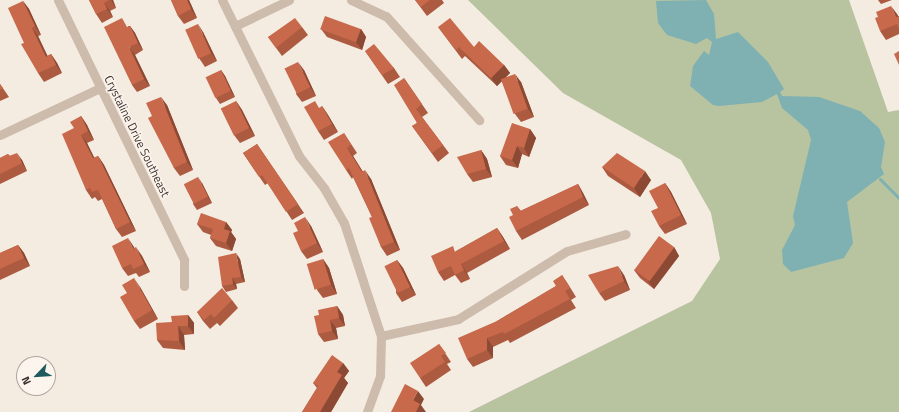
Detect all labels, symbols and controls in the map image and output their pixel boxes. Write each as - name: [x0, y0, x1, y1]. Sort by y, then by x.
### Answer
- street label: Crystaline Drive Southeast: [101, 73, 173, 199]
- north arrow: [16, 356, 56, 396]
- text: N: [17, 374, 35, 387]

